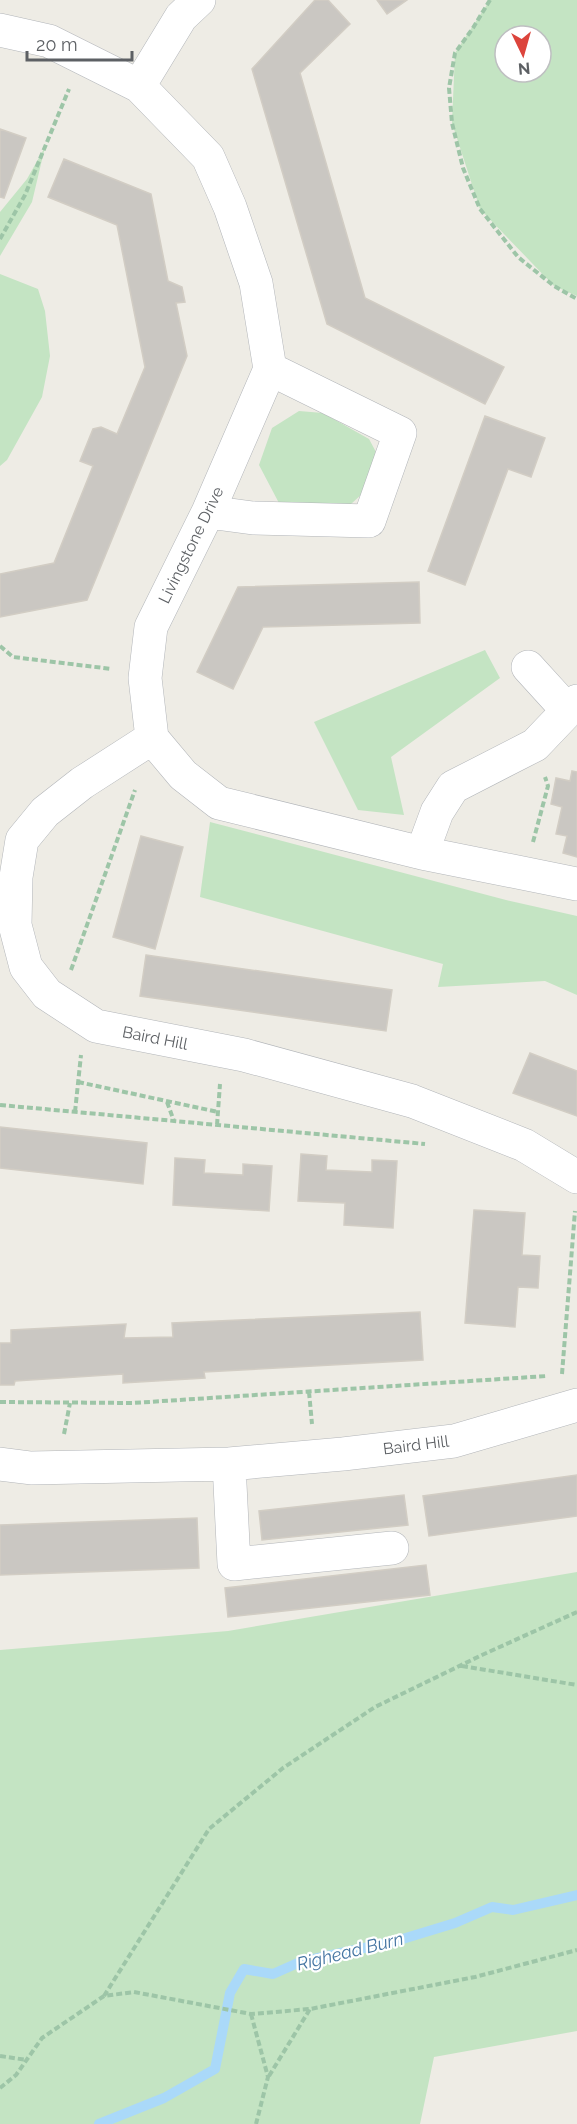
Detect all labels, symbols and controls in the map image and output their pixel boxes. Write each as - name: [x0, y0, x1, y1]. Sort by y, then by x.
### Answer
- scale bar: [27, 24, 132, 62]
- north arrow: [493, 24, 553, 84]
- text: 20 m: [36, 34, 78, 55]
- text: N: [517, 58, 531, 78]
- street label: Livingstone Drive: [155, 484, 227, 606]
- street label: Baird Hill: [121, 1022, 190, 1054]
- street label: Baird Hill: [382, 1431, 451, 1458]
- water label: Righead Burn: [294, 1928, 406, 1974]

